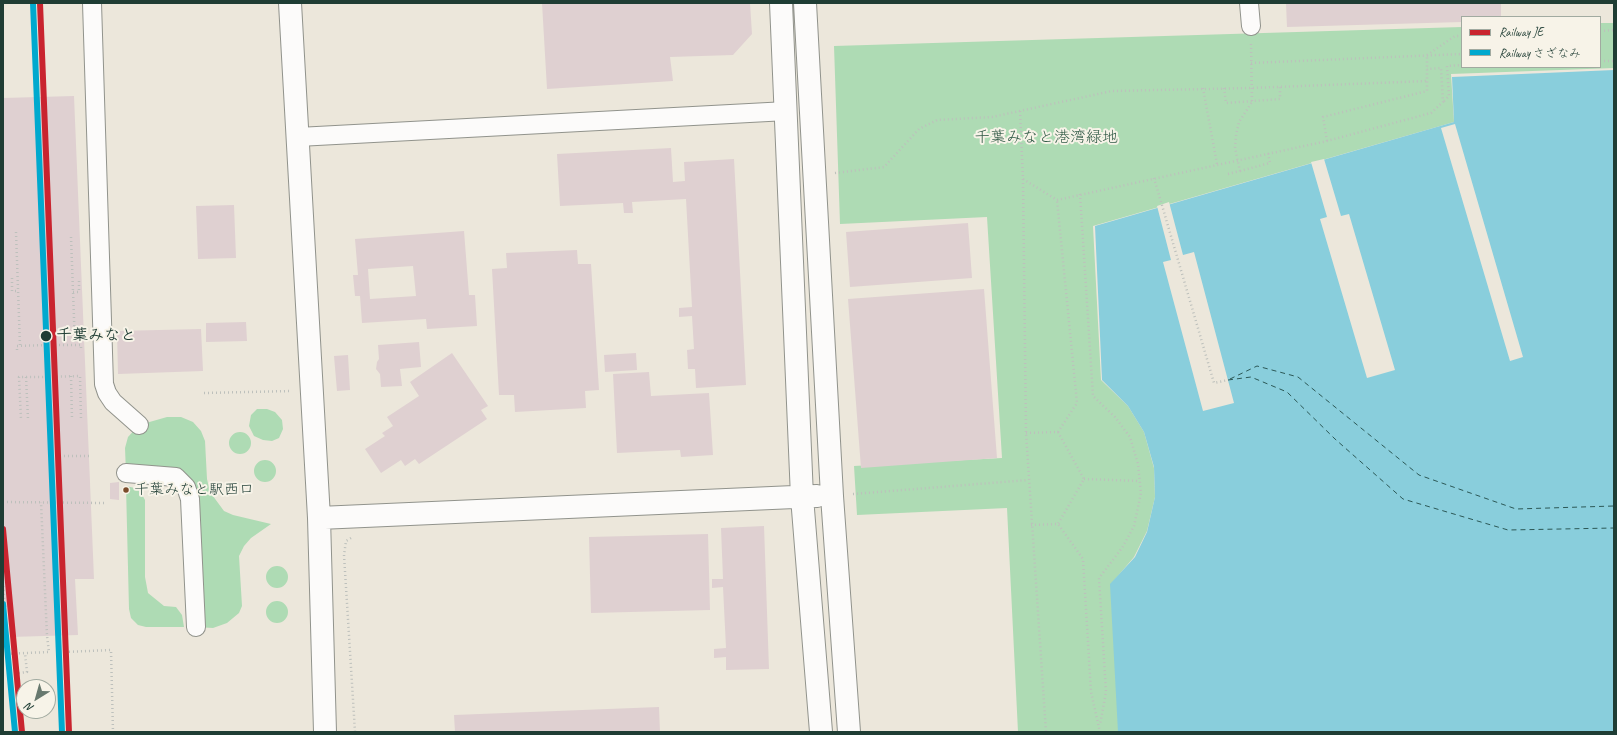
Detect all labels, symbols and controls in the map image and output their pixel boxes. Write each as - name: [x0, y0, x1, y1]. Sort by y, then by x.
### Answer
- legend: [1461, 16, 1601, 68]
- text: Railway JE: [1499, 24, 1543, 40]
- text: Railway さざなみ: [1499, 45, 1581, 61]
- park label: 千葉みなと港湾緑地: [974, 128, 1118, 148]
- place label: 千葉みなと: [56, 326, 136, 346]
- marker: 千葉みなと: [39, 329, 53, 343]
- place label: 千葉みなと駅西口: [134, 481, 254, 499]
- marker: 千葉みなと駅西口: [121, 485, 131, 495]
- north arrow: [16, 679, 56, 719]
- text: N: [22, 700, 36, 715]

